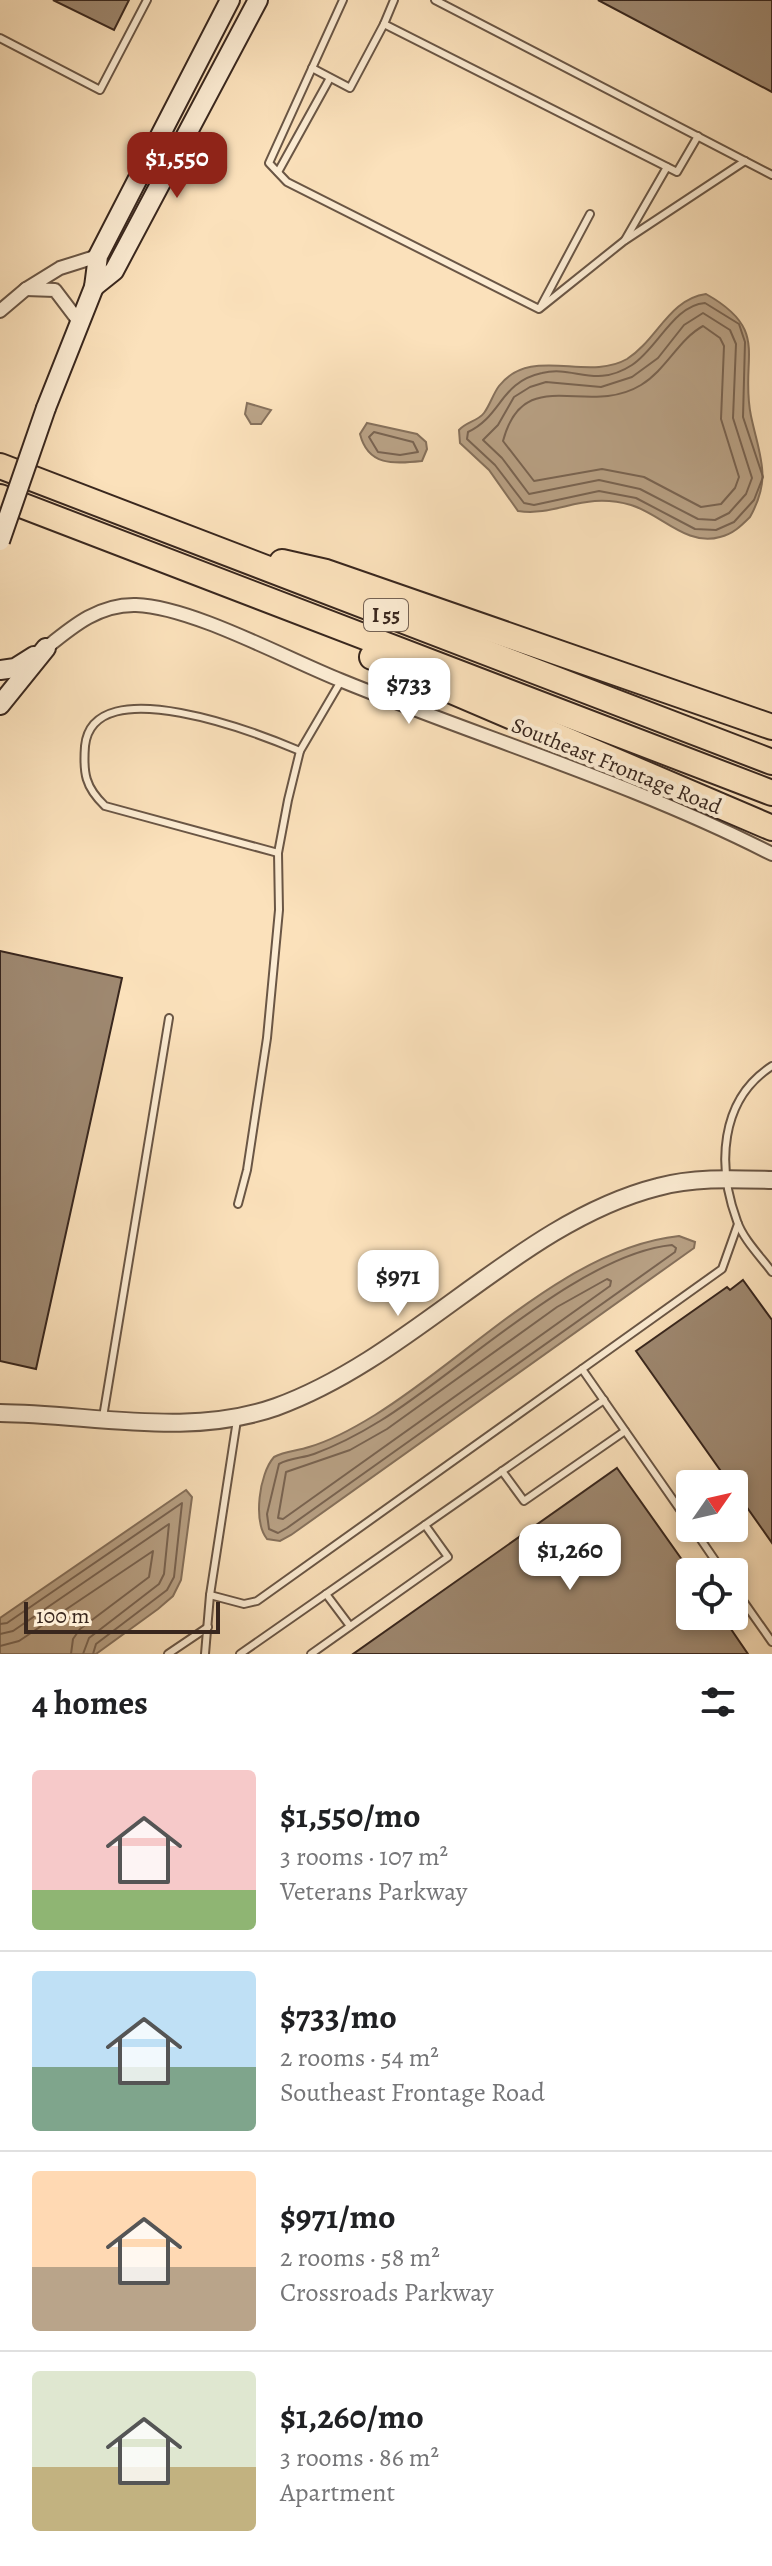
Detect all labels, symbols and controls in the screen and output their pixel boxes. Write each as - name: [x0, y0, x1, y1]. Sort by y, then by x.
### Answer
- pin: $1,550: [112, 132, 242, 200]
- text: $1,550: [145, 140, 209, 175]
- road number: I 55: [364, 599, 408, 631]
- pin: $733: [362, 658, 456, 726]
- text: $733: [386, 666, 432, 701]
- street label: Southeast Frontage Road: [507, 710, 726, 822]
- pin: $971: [351, 1250, 445, 1318]
- text: $971: [376, 1258, 420, 1293]
- north arrow: [676, 1470, 748, 1542]
- map controls: [676, 1470, 748, 1630]
- pin: $1,260: [505, 1524, 635, 1592]
- text: $1,260: [537, 1532, 603, 1567]
- button: locate: [676, 1558, 748, 1630]
- scale bar: [24, 1598, 220, 1634]
- text: 100 m: [36, 1601, 90, 1631]
- text: 4 homes: [32, 1679, 148, 1726]
- icon: filters: [696, 1680, 740, 1724]
- text: $1,550/mo: [280, 1792, 421, 1839]
- icon: home: [96, 1802, 192, 1898]
- text: 3 rooms · 107 m²: [280, 1839, 448, 1874]
- text: Veterans Parkway: [280, 1874, 467, 1909]
- text: $733/mo: [280, 1993, 397, 2040]
- icon: home: [96, 2003, 192, 2099]
- text: 2 rooms · 54 m²: [280, 2040, 439, 2075]
- text: Southeast Frontage Road: [280, 2075, 545, 2110]
- text: $971/mo: [280, 2193, 396, 2240]
- icon: home: [96, 2203, 192, 2299]
- text: 2 rooms · 58 m²: [280, 2240, 440, 2275]
- text: Crossroads Parkway: [280, 2275, 494, 2310]
- text: $1,260/mo: [280, 2393, 424, 2440]
- icon: home: [96, 2403, 192, 2499]
- text: 3 rooms · 86 m²: [280, 2440, 439, 2475]
- text: Apartment: [280, 2475, 395, 2510]

